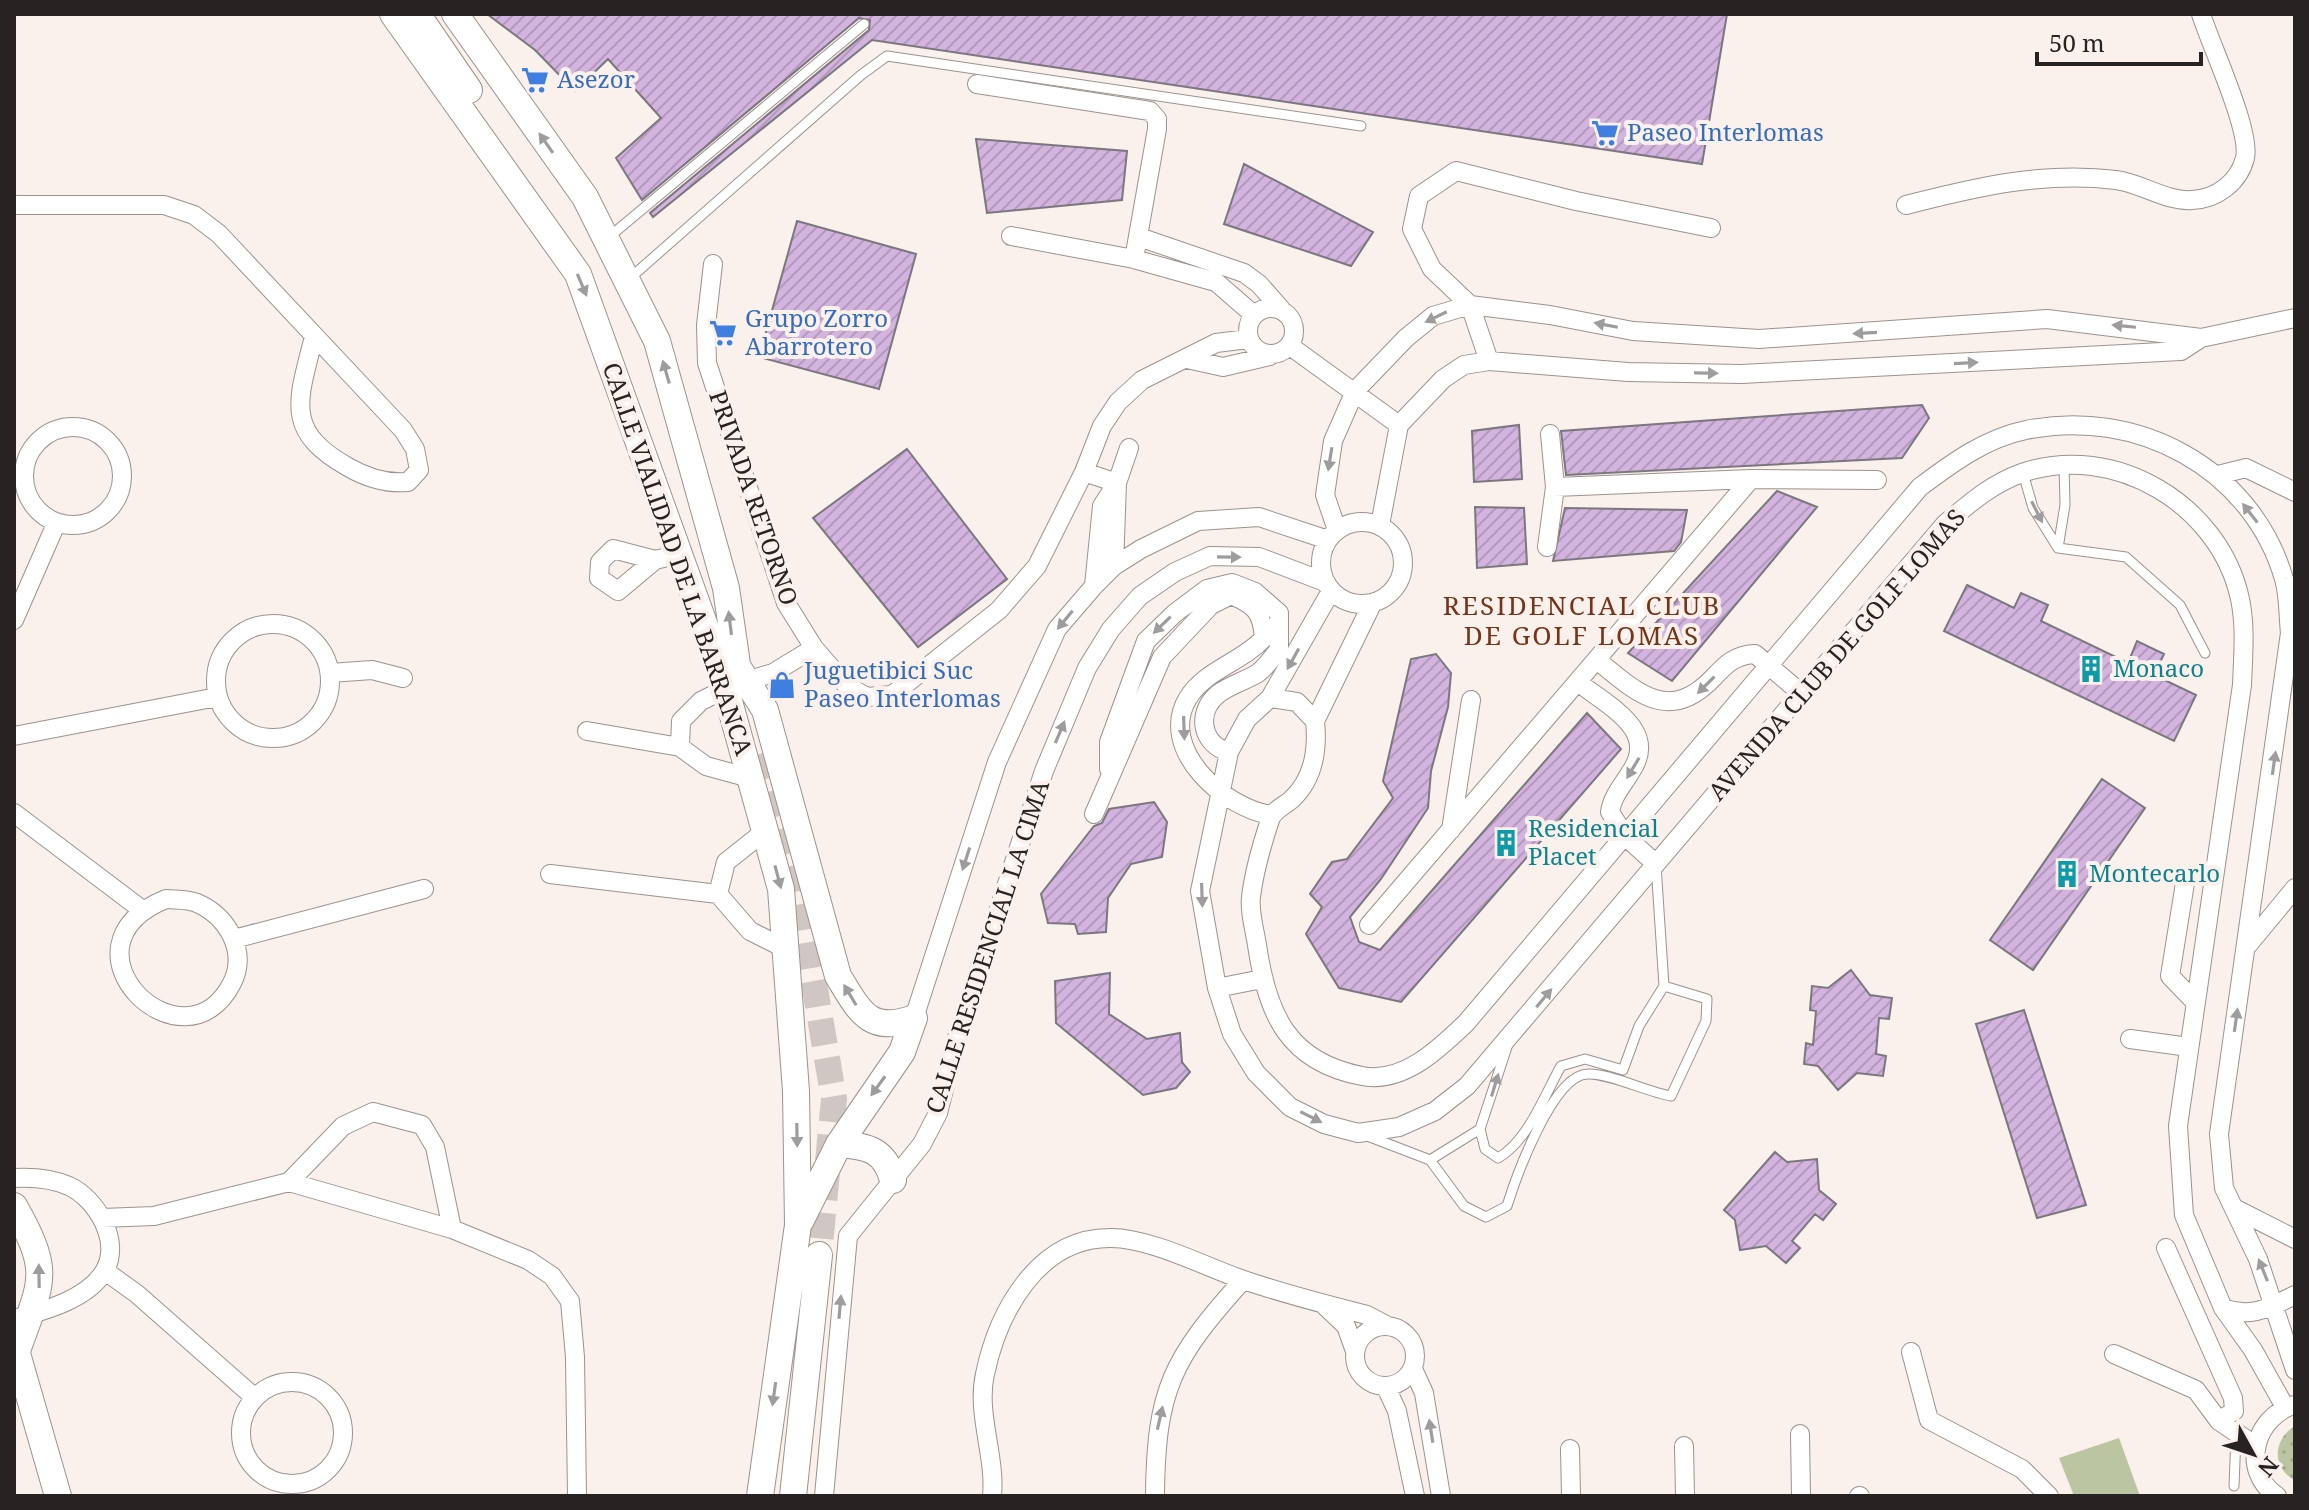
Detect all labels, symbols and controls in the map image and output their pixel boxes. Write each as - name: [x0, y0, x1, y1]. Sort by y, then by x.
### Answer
- scale bar: [2037, 16, 2201, 66]
- text: 50 m: [2049, 26, 2105, 59]
- place label: Asezor: [557, 62, 635, 95]
- supermarket icon: Asezor: [520, 65, 550, 95]
- place label: Paseo Interlomas: [1627, 115, 1824, 148]
- supermarket icon: Paseo Interlomas: [1590, 118, 1620, 148]
- one-way arrow: [539, 132, 554, 153]
- one-way arrow: [575, 273, 588, 297]
- place label: Grupo Zorro Abarrotero: [745, 301, 888, 362]
- one-way arrow: [1424, 310, 1447, 324]
- supermarket icon: Grupo Zorro Abarrotero: [708, 318, 738, 348]
- one-way arrow: [1593, 319, 1618, 331]
- one-way arrow: [2111, 320, 2136, 333]
- one-way arrow: [1852, 327, 1877, 340]
- one-way arrow: [1954, 356, 1979, 369]
- street label: CALLE VIALIDAD DE LA BARRANCA: [596, 358, 761, 759]
- one-way arrow: [659, 359, 672, 383]
- one-way arrow: [1694, 367, 1719, 380]
- street label: PRIVADA RETORNO: [702, 386, 807, 609]
- one-way arrow: [1324, 447, 1336, 472]
- street label: AVENIDA CLUB DE GOLF LOMAS: [1700, 501, 1972, 807]
- one-way arrow: [2030, 501, 2044, 524]
- one-way arrow: [2243, 503, 2259, 523]
- one-way arrow: [1217, 550, 1242, 563]
- district label: RESIDENCIAL CLUB DE GOLF LOMAS: [1443, 587, 1721, 653]
- one-way arrow: [724, 610, 737, 635]
- one-way arrow: [1057, 610, 1074, 630]
- one-way arrow: [1153, 616, 1172, 634]
- one-way arrow: [1286, 647, 1299, 670]
- place label: Monaco: [2113, 651, 2204, 684]
- place label: Juguetibici Suc Paseo Interlomas: [803, 653, 1001, 714]
- building icon: Monaco: [2076, 654, 2106, 684]
- shop icon: Juguetibici Suc Paseo Interlomas: [767, 670, 797, 700]
- one-way arrow: [1697, 675, 1716, 694]
- one-way arrow: [1178, 715, 1191, 741]
- one-way arrow: [1053, 720, 1066, 744]
- one-way arrow: [2268, 750, 2281, 775]
- one-way arrow: [1626, 757, 1640, 779]
- street label: CALLE RESIDENCIAL LA CIMA: [917, 776, 1056, 1117]
- place label: Residencial Placet: [1528, 811, 1659, 872]
- building icon: Residencial Placet: [1491, 828, 1521, 858]
- one-way arrow: [959, 847, 972, 871]
- place label: Montecarlo: [2089, 856, 2220, 889]
- building icon: Montecarlo: [2052, 859, 2082, 889]
- one-way arrow: [772, 864, 784, 889]
- one-way arrow: [1196, 883, 1209, 908]
- one-way arrow: [843, 984, 857, 1006]
- one-way arrow: [1535, 989, 1552, 1009]
- one-way arrow: [2230, 1007, 2243, 1032]
- one-way arrow: [1489, 1073, 1502, 1097]
- one-way arrow: [871, 1076, 886, 1097]
- one-way arrow: [1299, 1111, 1322, 1124]
- one-way arrow: [791, 1123, 803, 1148]
- one-way arrow: [2256, 1258, 2269, 1282]
- one-way arrow: [32, 1263, 45, 1288]
- one-way arrow: [834, 1294, 847, 1319]
- one-way arrow: [767, 1382, 780, 1407]
- one-way arrow: [1154, 1406, 1167, 1431]
- north arrow: [2213, 1414, 2293, 1494]
- one-way arrow: [1424, 1419, 1436, 1444]
- text: N: [2252, 1451, 2286, 1484]

